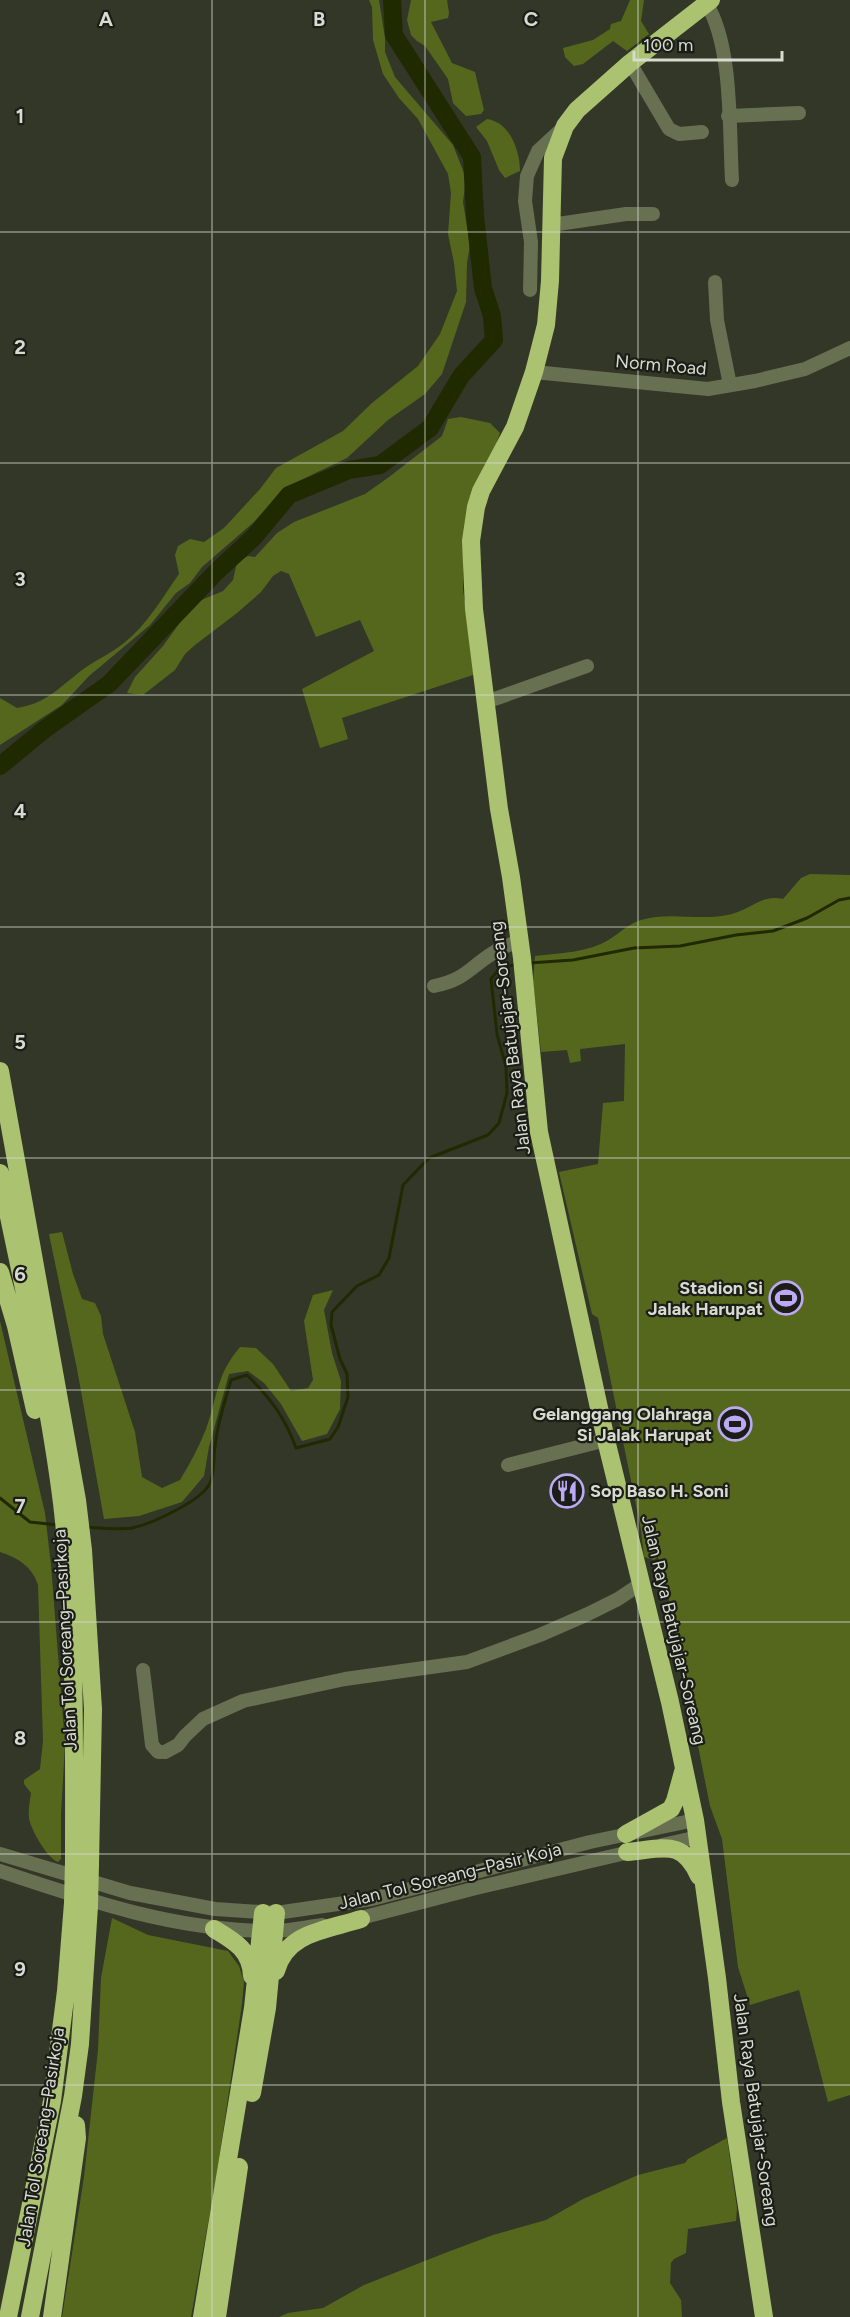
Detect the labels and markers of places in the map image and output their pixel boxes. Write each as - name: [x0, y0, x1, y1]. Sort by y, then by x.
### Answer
- place label: Stadion Si Jalak Harupat: [648, 1277, 763, 1320]
- sports icon: Stadion Si Jalak Harupat: [768, 1280, 804, 1316]
- place label: Gelanggang Olahraga Si Jalak Harupat: [533, 1403, 712, 1446]
- sports icon: Gelanggang Olahraga Si Jalak Harupat: [717, 1406, 753, 1442]
- restaurant icon: Sop Baso H. Soni: [549, 1473, 585, 1509]
- place label: Sop Baso H. Soni: [590, 1480, 729, 1502]

